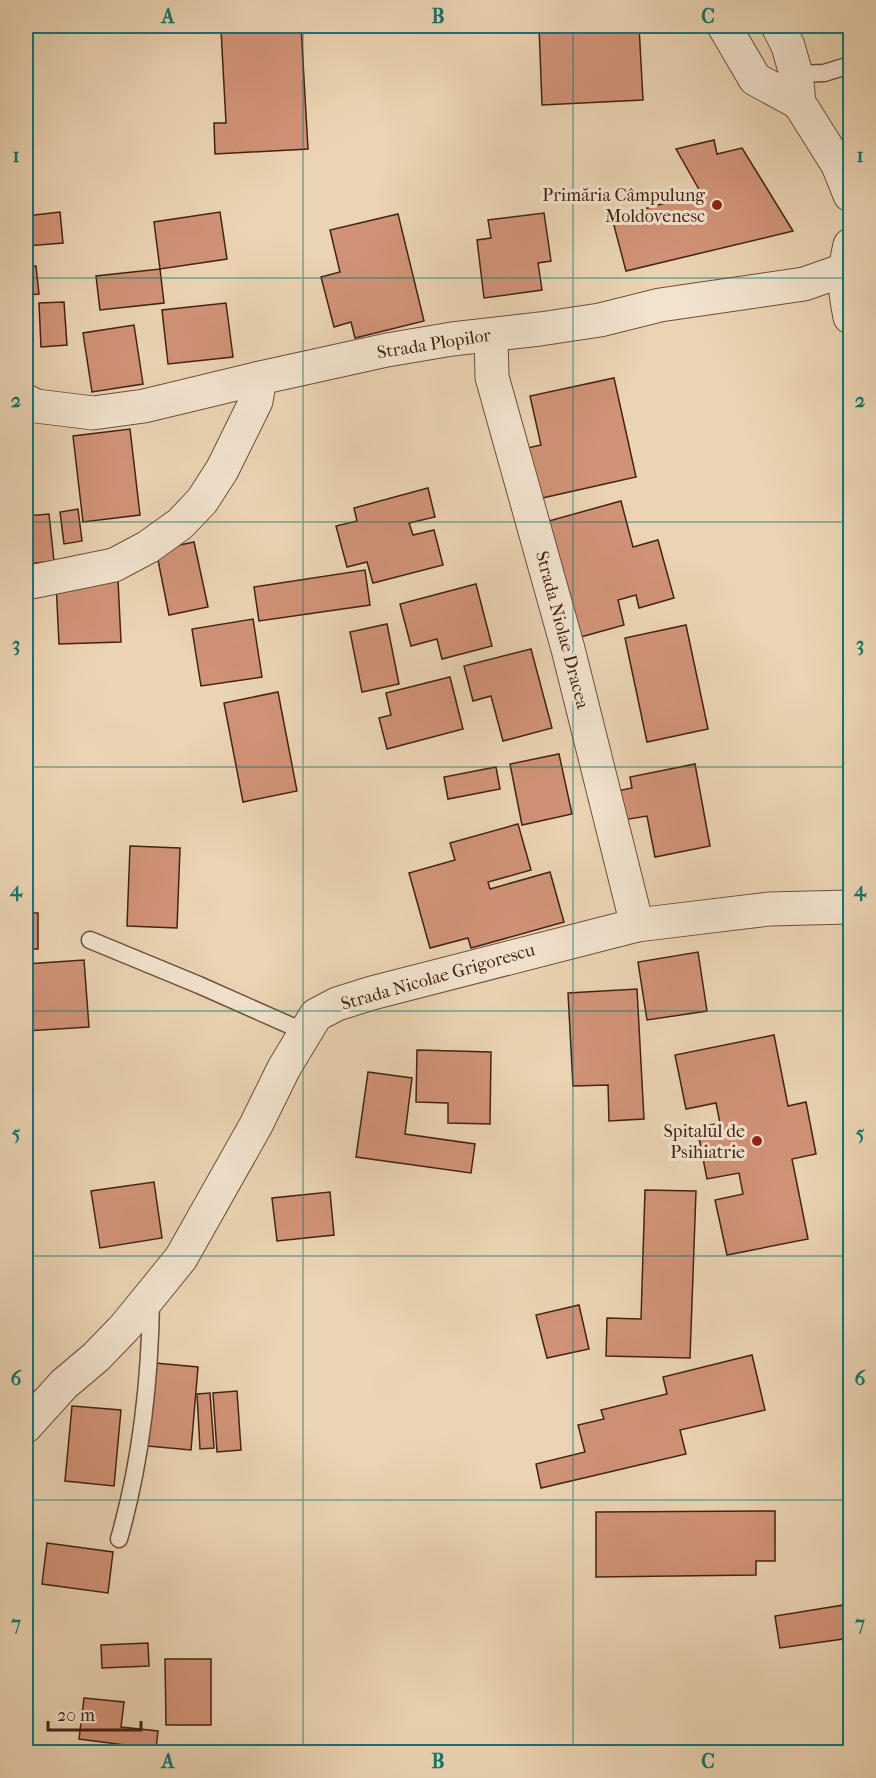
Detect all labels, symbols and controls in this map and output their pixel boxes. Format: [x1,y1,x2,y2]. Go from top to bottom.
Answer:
text: A [160,5,176,28]
text: B [431,5,445,28]
text: C [701,5,715,28]
text: 1 [12,144,20,167]
text: 1 [856,144,864,167]
place label: Primăria Câmpulung Moldovenesc [542,185,705,227]
marker: Primăria Câmpulung Moldovenesc [710,198,724,212]
street label: Strada Plopilor [376,325,493,363]
text: 2 [11,389,21,412]
text: 2 [855,389,865,412]
street label: Strada Niolae Dracea [531,549,593,712]
text: 3 [12,633,20,656]
text: 3 [856,633,864,656]
text: 4 [9,878,23,902]
text: 4 [853,878,867,902]
street label: Strada Nicolae Grigorescu [339,939,537,1015]
place label: Spitalul de Psihiatrie [663,1121,745,1163]
text: 5 [12,1122,21,1145]
text: 5 [856,1122,865,1145]
marker: Spitalul de Psihiatrie [750,1134,764,1148]
text: 6 [11,1367,23,1390]
text: 6 [855,1367,867,1390]
text: 7 [10,1612,21,1635]
text: 7 [854,1612,865,1635]
scale bar [48,1694,141,1732]
text: 20 m [57,1705,95,1726]
text: A [160,1750,176,1773]
text: B [431,1750,445,1773]
text: C [701,1750,715,1773]

